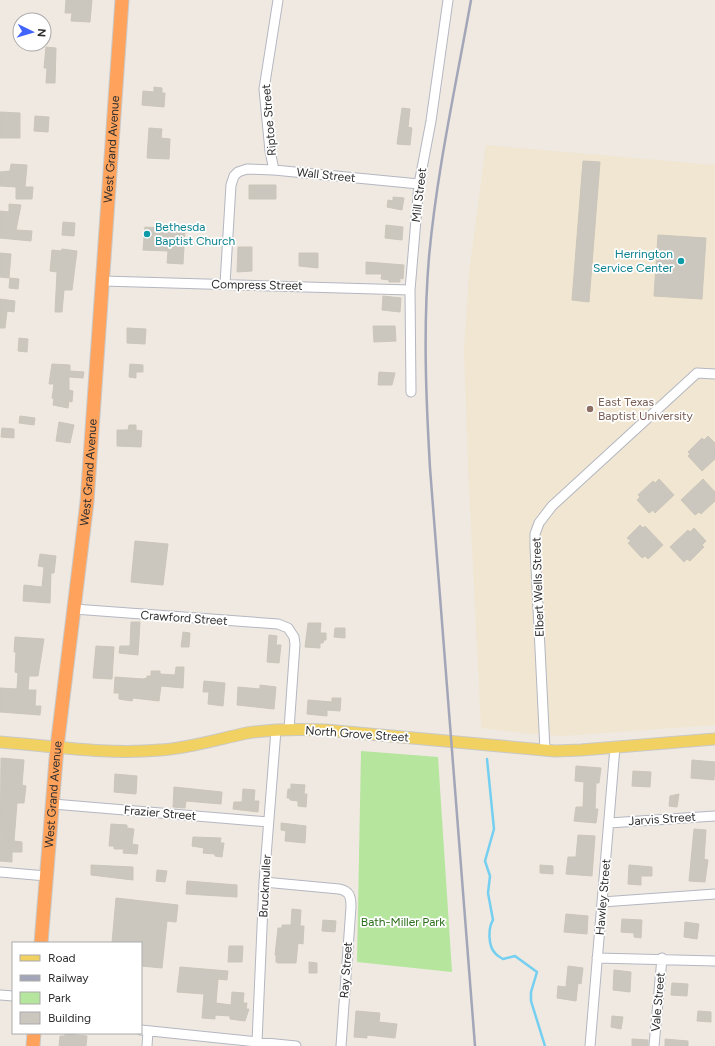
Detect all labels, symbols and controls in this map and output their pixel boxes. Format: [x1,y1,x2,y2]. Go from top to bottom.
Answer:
north arrow [12,12,52,52]
text: N [35,28,48,38]
street label: Riptoe Street [259,83,279,156]
street label: West Grand Avenue [101,95,122,203]
street label: Wall Street [296,165,357,185]
street label: Mill Street [409,167,429,223]
place label: Bethesda Baptist Church [155,220,236,248]
marker: Bethesda Baptist Church [142,229,152,239]
place label: Herrington Service Center [593,247,673,275]
marker: Herrington Service Center [676,256,686,266]
street label: Compress Street [211,277,303,293]
place label: East Texas Baptist University [598,395,694,423]
marker: East Texas Baptist University [585,404,595,414]
street label: West Grand Avenue [77,418,100,527]
street label: Elbert Wells Street [529,536,547,637]
street label: Crawford Street [140,608,228,628]
street label: North Grove Street [305,723,410,745]
street label: West Grand Avenue [42,740,65,849]
street label: Frazier Street [123,803,197,823]
street label: Jarvis Street [628,810,697,828]
street label: Bruckmuller [256,854,274,918]
street label: Hawley Street [593,858,613,936]
park label: Bath-Miller Park [361,915,445,929]
street label: Ray Street [337,941,355,999]
legend [12,942,142,1034]
text: Road [48,951,76,965]
text: Railway [48,971,89,985]
street label: Vale Street [648,971,668,1032]
text: Park [48,991,71,1005]
text: Building [48,1011,91,1025]

